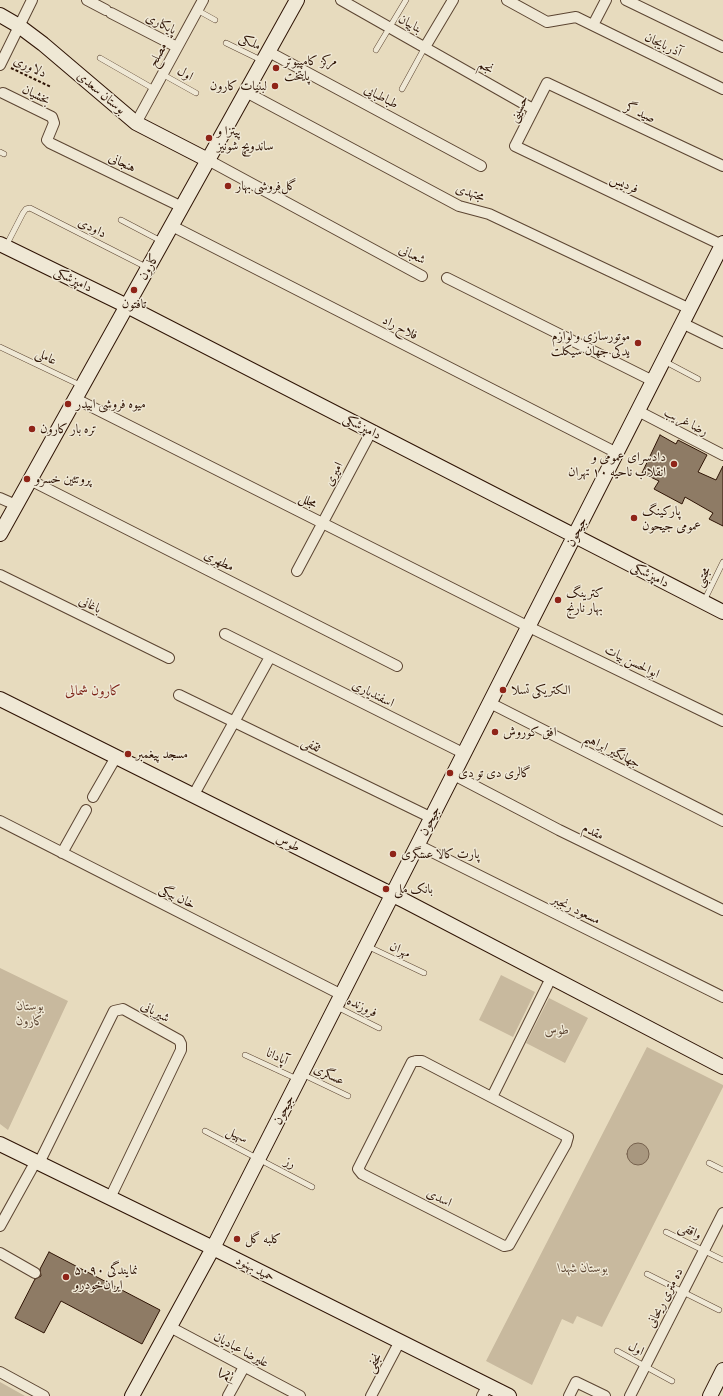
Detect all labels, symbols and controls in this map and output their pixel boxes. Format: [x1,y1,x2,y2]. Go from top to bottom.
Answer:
street label: پایکاری [143,10,179,38]
street label: بناییان [395,11,425,37]
street label: آذربایجان [642,29,684,61]
street label: ملکی [236,30,264,54]
street label: مصلح [145,40,171,70]
street label: دلاوری [11,53,49,81]
place label: مرکز کامپیوتر پایتخت [284,53,337,84]
street label: نجم [476,56,496,78]
street label: اول [174,63,196,85]
marker: مرکز کامپیوتر پایتخت [271,63,281,73]
street label: بوستان سعدی [73,68,129,118]
place label: لبنیات کارون [210,78,267,94]
marker: لبنیات کارون [270,81,280,91]
street label: بخشیان [19,82,53,108]
street label: طباطبایی [361,82,401,112]
street label: حسینی [506,93,532,125]
street label: صید گر [622,99,658,127]
place label: پیتزا و ساندویچ شونیز [217,123,274,154]
marker: پیتزا و ساندویچ شونیز [204,133,214,143]
street label: هنجانی [106,150,138,176]
street label: فردیس [607,171,641,197]
place label: گل‌فروشی بهار [236,178,297,194]
marker: گل‌فروشی بهار [223,181,233,191]
street label: مجتهدی [453,181,487,205]
street label: داودی [75,214,109,242]
street label: شعبانی [396,242,428,268]
street label: کارون [135,251,163,283]
street label: دامپزشکی [51,264,95,296]
marker: تافتون [129,285,139,295]
place label: تافتون [122,296,146,312]
street label: فلاح راد [380,312,420,344]
place label: موتورسازی و لوازم یدکی جهان سیکلت [551,328,630,359]
marker: موتورسازی و لوازم یدکی جهان سیکلت [633,338,643,348]
street label: عاملی [33,345,59,369]
place label: میوه فروشی ابیدر [76,396,146,412]
marker: میوه فروشی ابیدر [63,399,73,409]
street label: رضا غریب [661,404,711,440]
street label: دامپزشکی [340,411,384,443]
place label: تره بار کارون [40,421,96,437]
marker: تره بار کارون [27,424,37,434]
place label: دادسرای عمومی و انقلاب ناحیه ۱۰ تهران [568,449,666,480]
street label: امیری [321,459,347,489]
marker: دادسرای عمومی و انقلاب ناحیه ۱۰ تهران [669,459,679,469]
place label: پروتئین خسرو [35,471,91,487]
marker: پروتئین خسرو [22,474,32,484]
street label: مجلل [296,490,320,512]
place label: پارکینگ عمومی جیحون [642,503,701,534]
marker: پارکینگ عمومی جیحون [629,513,639,523]
street label: جیحون [563,514,591,550]
street label: مطهری [201,547,237,575]
street label: دامپزشکی [628,559,672,591]
street label: مجتبی [691,564,715,590]
place label: کترینگ بهار نارنج [566,585,604,616]
street label: باغانی [76,593,104,617]
marker: کترینگ بهار نارنج [553,595,563,605]
street label: ابوالحسن بیات [602,642,662,682]
street label: اسفندیاری [349,677,397,711]
place label: الکتریکی تسلا [511,682,571,698]
district label: کارون شمالی [65,683,121,699]
marker: الکتریکی تسلا [498,685,508,695]
place label: افق کوروش [503,724,556,740]
marker: افق کوروش [490,727,500,737]
street label: جهانگیر ابراهیم [581,730,643,772]
street label: ثقفی [299,734,323,756]
place label: مسجد پیغمبر [136,746,188,762]
marker: مسجد پیغمبر [123,749,133,759]
place label: گالری دی تو دی [458,765,531,781]
marker: گالری دی تو دی [445,768,455,778]
street label: جیحون [416,803,444,839]
street label: مقدم [580,820,606,844]
street label: طوس [273,830,303,856]
place label: پارت کالا عسگری [401,846,479,862]
marker: پارت کالا عسگری [388,849,398,859]
street label: خان بیگی [156,881,198,913]
place label: بانک ملی [394,881,433,897]
marker: بانک ملی [381,884,391,894]
street label: مسعود رنجبر [549,892,603,928]
street label: مهران [387,938,413,962]
street label: فروزنده [344,993,380,1021]
park label: بوستان کارون [16,998,44,1029]
street label: شیربانی [138,998,172,1026]
park label: طوس [545,1022,569,1038]
street label: آپادانا [264,1045,290,1069]
street label: عسگری [311,1061,347,1089]
street label: جیحون [270,1092,298,1128]
street label: سهیل [224,1123,250,1147]
street label: رز [282,1154,298,1172]
street label: اسدی [424,1185,454,1211]
street label: واقفی [676,1219,704,1243]
place label: کلبه گل [245,1231,281,1247]
marker: کلبه گل [232,1234,242,1244]
street label: حمید بهنود [233,1253,277,1285]
park label: بوستان شهدا [558,1260,608,1276]
place label: نمایندگی ۵۰۹۰ ایران‌خودرو [74,1262,138,1293]
street label: ده متری ریحانی [643,1265,687,1331]
marker: نمایندگی ۵۰۹۰ ایران‌خودرو [61,1272,71,1282]
street label: علیرضا عبادیان [211,1329,271,1371]
street label: اول [625,1338,647,1360]
street label: نجفی [362,1350,386,1376]
street label: یکم [215,1366,235,1384]

